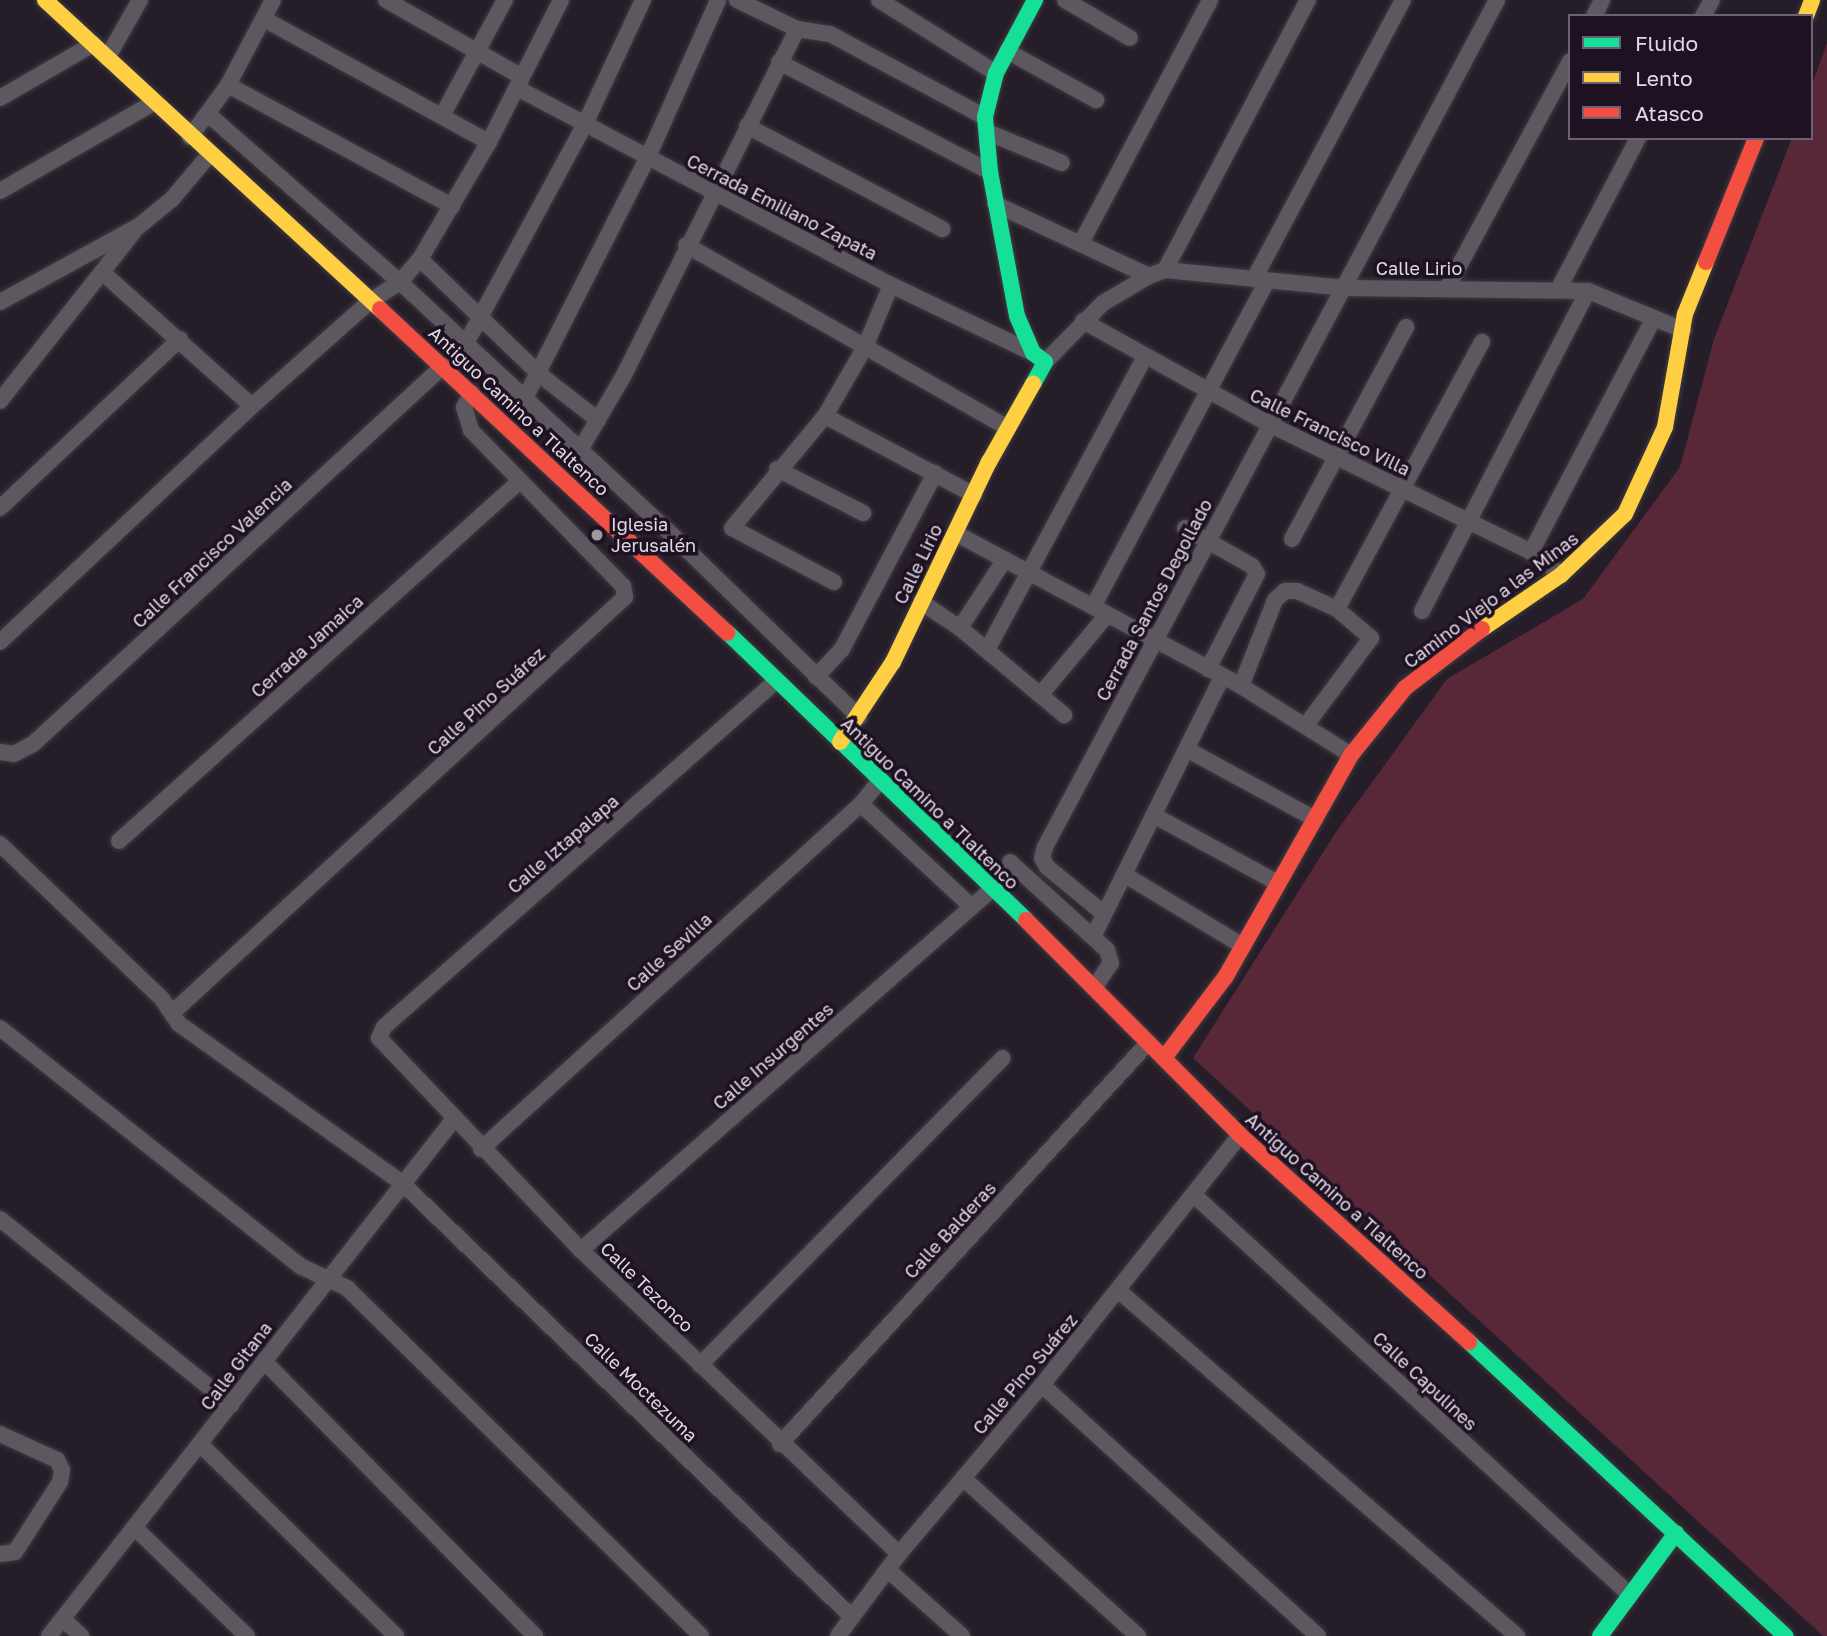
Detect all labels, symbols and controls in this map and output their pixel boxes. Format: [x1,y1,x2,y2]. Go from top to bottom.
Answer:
legend [1568,14,1813,140]
text: Fluido [1635,30,1698,56]
text: Lento [1635,65,1693,91]
text: Atasco [1635,100,1704,126]
street label: Cerrada Emiliano Zapata [683,150,881,264]
street label: Calle Lirio [1376,257,1462,279]
street label: Antiguo Camino a Tlaltenco [425,322,613,500]
street label: Calle Francisco Villa [1246,384,1414,480]
street label: Calle Francisco Valencia [128,474,296,632]
street label: Cerrada Santos Degollado [1092,495,1216,705]
place label: Iglesia Jerusalén [611,514,696,556]
street label: Calle Lirio [889,520,947,608]
marker: Iglesia Jerusalén [589,527,605,543]
street label: Camino Viejo a las Minas [1400,527,1582,673]
street label: Cerrada Jamaica [246,590,368,702]
street label: Calle Pino Suárez [423,643,549,759]
street label: Antiguo Camino a Tlaltenco [837,712,1023,894]
street label: Calle Iztapalapa [503,790,623,898]
street label: Calle Sevilla [622,908,716,996]
street label: Calle Insurgentes [708,998,838,1114]
street label: Antiguo Camino a Tlaltenco [1241,1108,1433,1284]
street label: Calle Balderas [900,1177,1000,1283]
street label: Calle Tezonco [596,1237,698,1337]
street label: Calle Pino Suárez [968,1309,1082,1439]
street label: Calle Gitana [196,1318,276,1414]
street label: Calle Capulines [1368,1327,1482,1435]
street label: Calle Moctezuma [580,1328,702,1446]

